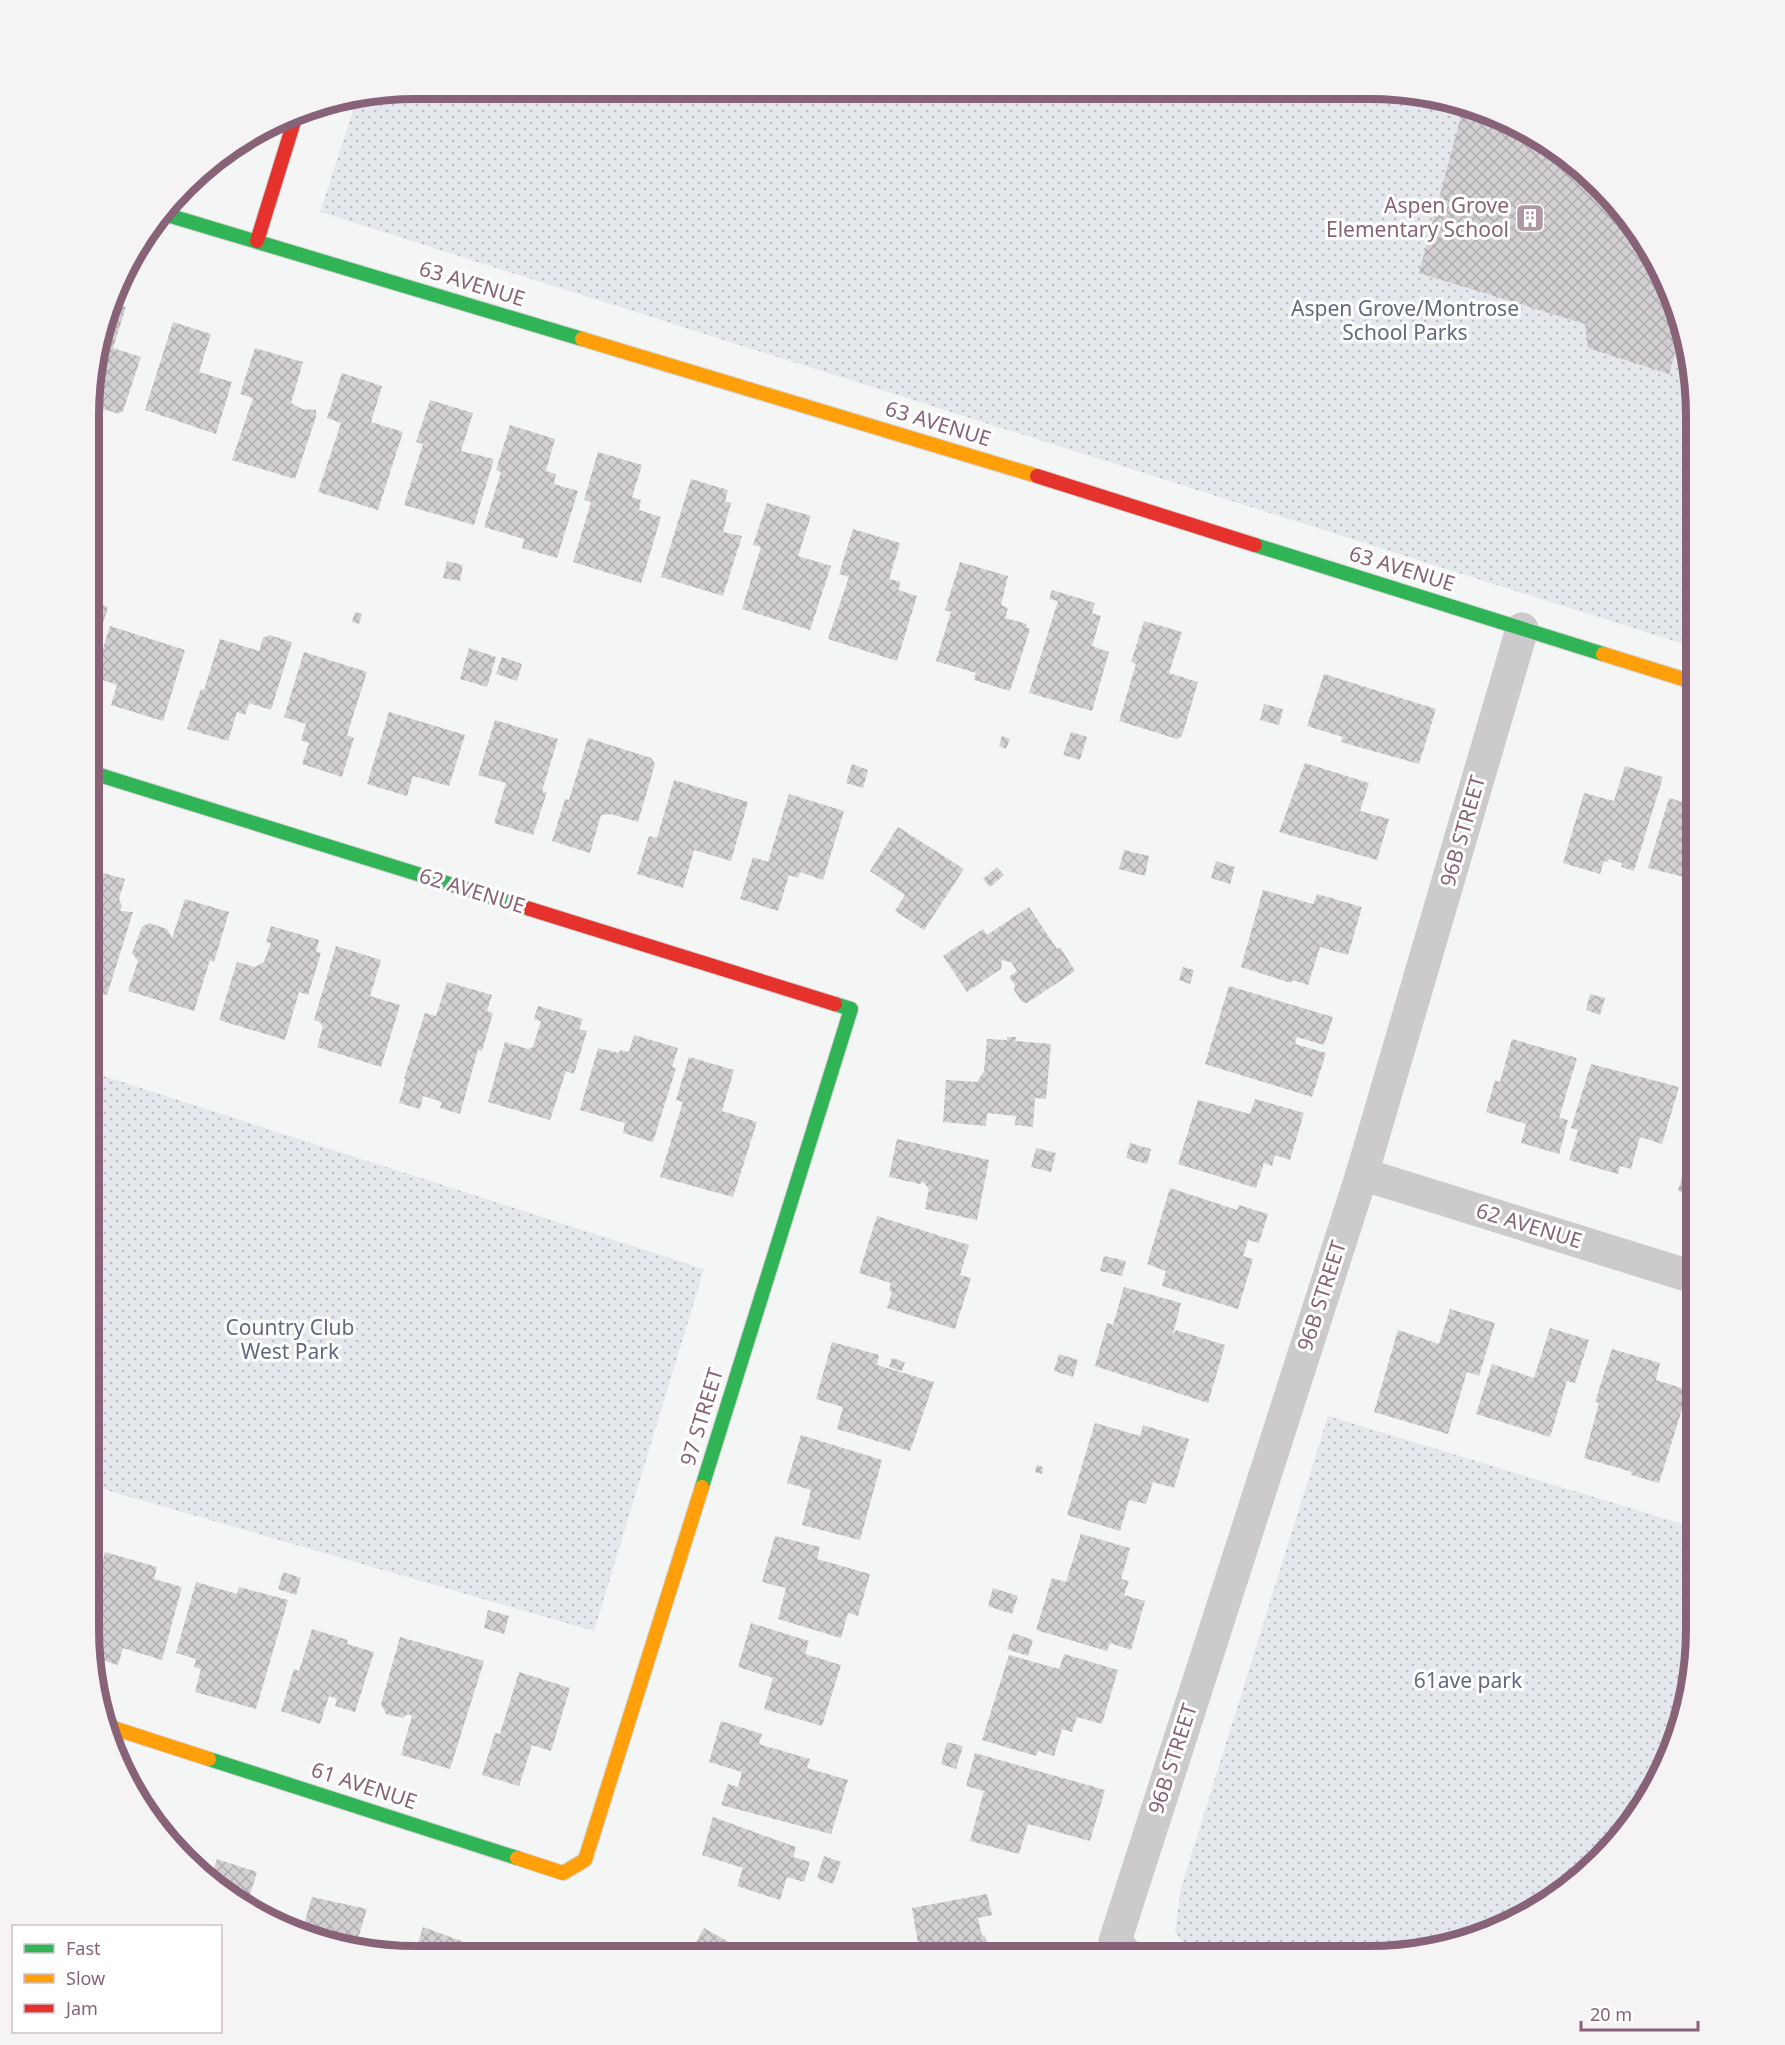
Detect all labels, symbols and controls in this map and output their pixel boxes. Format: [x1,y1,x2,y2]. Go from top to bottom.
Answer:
place label: Aspen Grove Elementary School [1326,191,1509,243]
building icon: Aspen Grove Elementary School [1514,202,1546,234]
street label: 63 AVENUE [416,254,529,312]
park label: Aspen Grove/Montrose School Parks [1291,294,1519,346]
street label: 63 AVENUE [882,394,995,452]
street label: 63 AVENUE [1346,539,1459,597]
street label: 96B STREET [1433,772,1491,890]
street label: 62 AVENUE [416,861,529,919]
street label: 62 AVENUE [1473,1196,1586,1254]
street label: 96B STREET [1290,1237,1352,1354]
park label: Country Club West Park [226,1313,354,1365]
street label: 97 STREET [673,1364,729,1469]
park label: 61ave park [1414,1666,1523,1694]
street label: 96B STREET [1141,1700,1203,1817]
street label: 61 AVENUE [308,1755,421,1815]
legend [12,1925,222,2033]
text: Fast [66,1936,101,1960]
text: Slow [66,1966,105,1990]
scale bar [1581,1994,1698,2032]
text: Jam [64,1996,98,2020]
text: 20 m [1590,2002,1632,2026]

